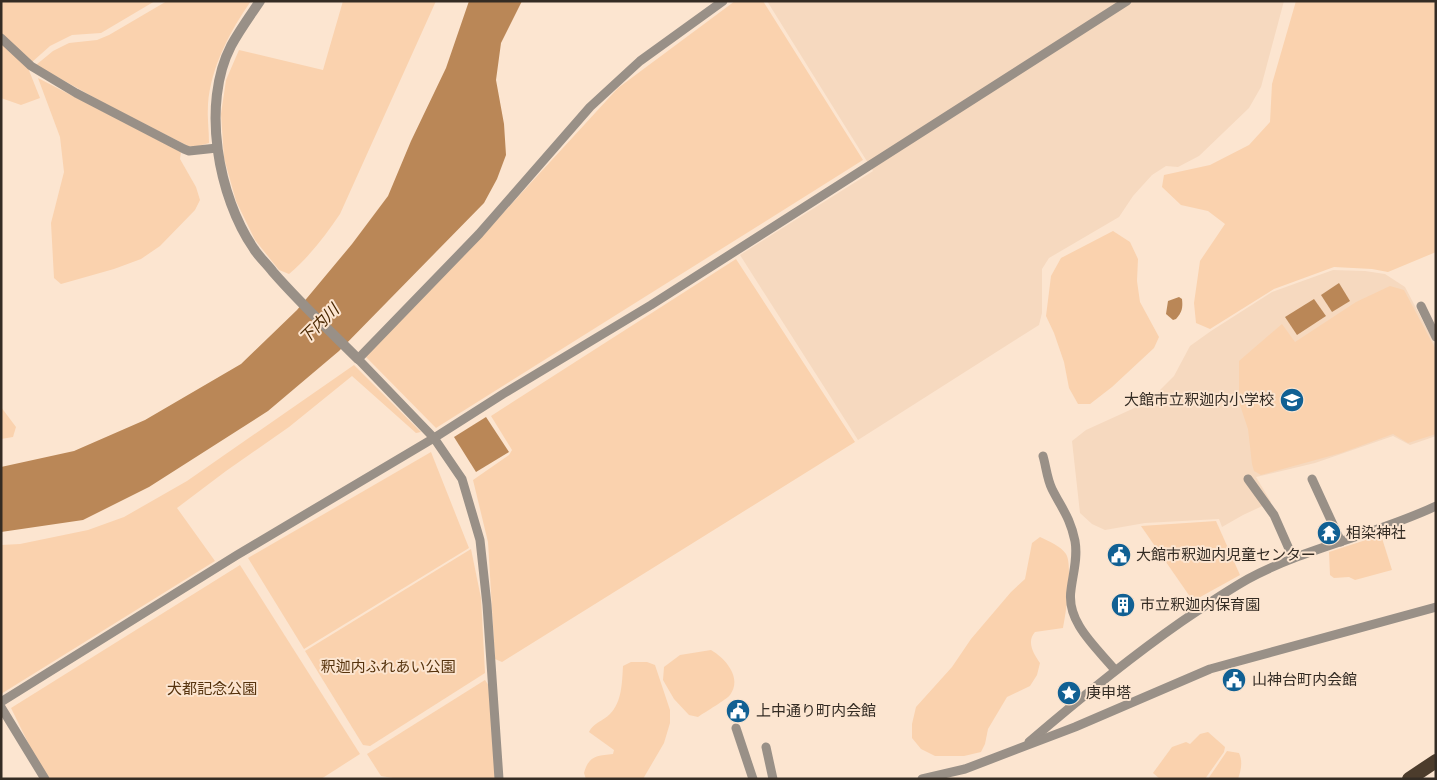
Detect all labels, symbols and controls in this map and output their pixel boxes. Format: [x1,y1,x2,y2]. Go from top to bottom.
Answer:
water label: 下内川 [295,299,344,348]
school or university icon: 大館市立釈迦内小学校 [1279,387,1305,413]
place label: 大館市立釈迦内小学校 [1124,391,1274,409]
temple icon: 相染神社 [1316,520,1342,546]
place label: 相染神社 [1346,524,1406,542]
public building icon: 大館市釈迦内児童センター [1106,542,1132,568]
place label: 大館市釈迦内児童センター [1136,546,1316,564]
building icon: 市立釈迦内保育園 [1110,592,1136,618]
place label: 市立釈迦内保育園 [1140,596,1260,614]
park label: 釈迦内ふれあい公園 [320,658,456,676]
public building icon: 山神台町内会館 [1221,667,1247,693]
place label: 山神台町内会館 [1252,671,1357,689]
park label: 犬都記念公園 [167,680,257,698]
place icon: 庚申塔 [1056,680,1082,706]
place label: 庚申塔 [1086,684,1131,702]
public building icon: 上中通り町内会館 [725,698,751,724]
place label: 上中通り町内会館 [756,702,876,720]

